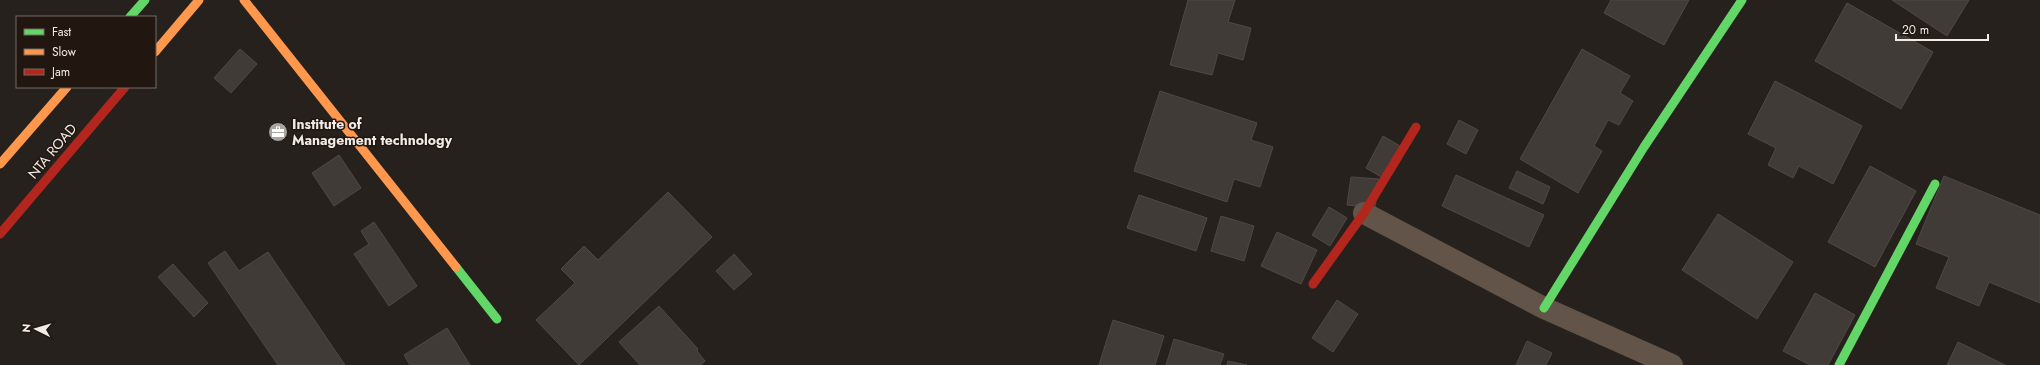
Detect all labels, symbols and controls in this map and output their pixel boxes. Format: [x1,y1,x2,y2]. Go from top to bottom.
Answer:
legend [16,16,156,88]
scale bar [1896,16,1988,42]
text: 20 m [1902,21,1929,39]
text: Fast [52,23,71,41]
text: Slow [52,43,77,61]
text: Jam [50,63,70,81]
place label: Institute of Management technology [292,114,453,150]
street label: NTA ROAD [23,119,81,183]
office icon: Institute of Management technology [267,121,289,143]
north arrow [16,309,56,349]
text: N [18,323,34,333]

